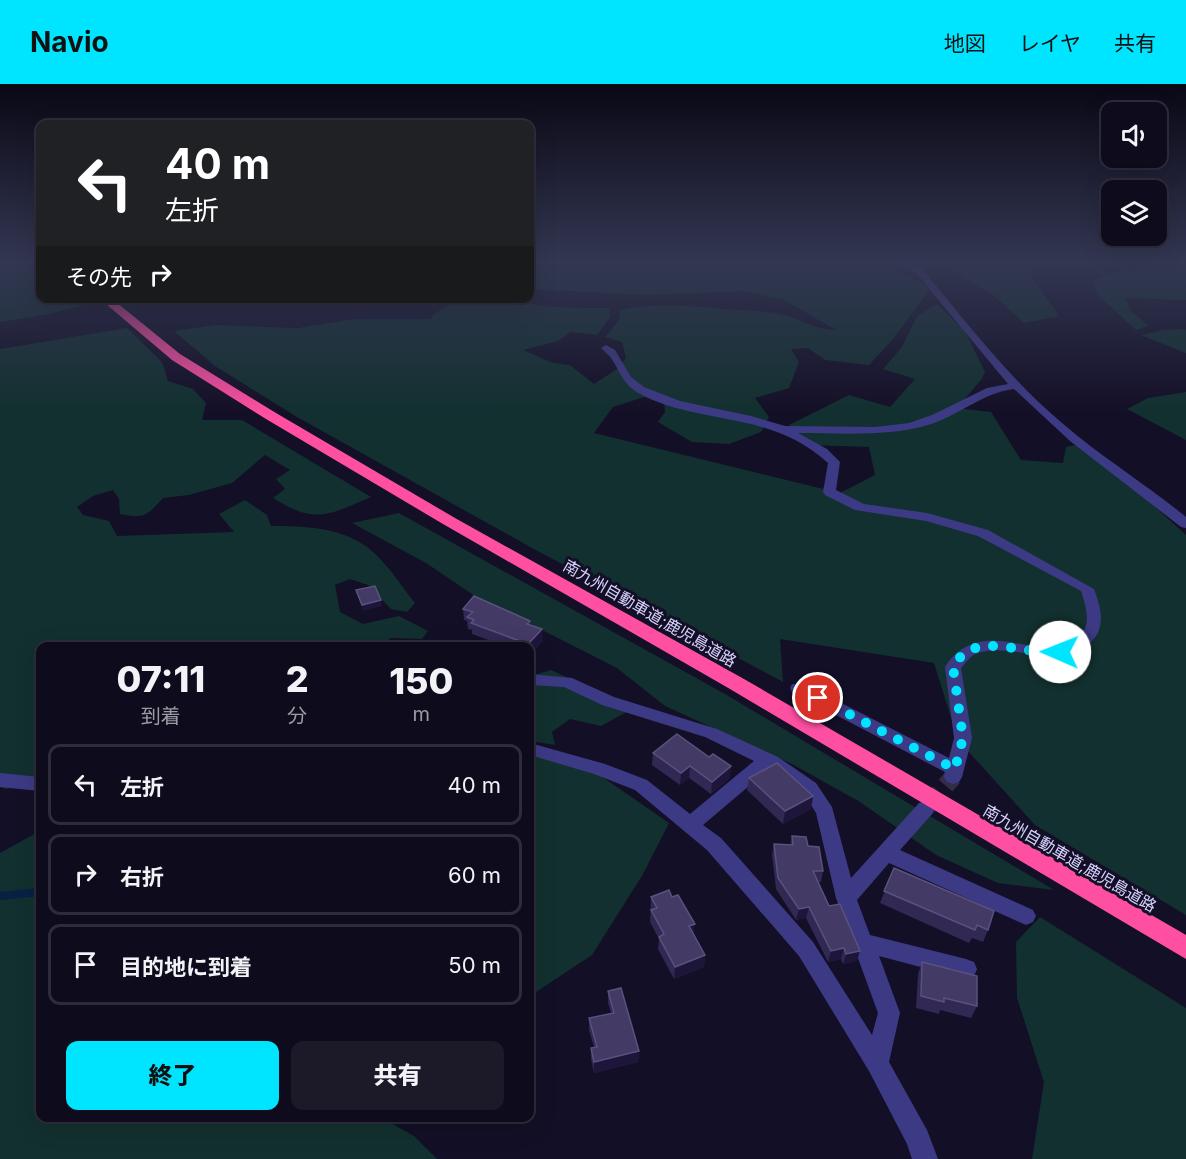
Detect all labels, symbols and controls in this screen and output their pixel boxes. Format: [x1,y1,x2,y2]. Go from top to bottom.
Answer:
text: Navio [30,25,109,59]
text: 地図 [944,31,986,56]
text: レイヤ [1019,31,1081,56]
text: 共有 [1114,31,1156,56]
map controls [1101,102,1167,246]
button: sound [1101,102,1167,168]
text: 40 m [165,138,270,189]
icon: left [66,144,144,222]
button: layers [1101,180,1167,246]
text: 左折 [165,194,219,227]
icon: right [144,258,177,291]
text: その先 [66,264,132,290]
street label: 南九州自動車道;鹿児島道路 [560,555,740,671]
position arrow [1028,620,1092,684]
text: 07:11 [117,657,205,701]
text: 2 [286,657,309,701]
text: 150 [389,659,453,703]
pin [792,672,843,723]
icon: arrive [801,681,834,714]
text: m [413,702,430,726]
text: 到着 [141,704,181,728]
text: 分 [287,704,307,728]
icon: left [69,768,102,801]
text: 40 m [447,772,501,798]
text: 左折 [120,774,164,800]
street label: 南九州自動車道;鹿児島道路 [980,800,1160,916]
icon: right [69,858,102,891]
text: 60 m [448,862,501,888]
text: 右折 [120,864,164,890]
icon: arrive [69,948,102,981]
text: 50 m [448,952,501,978]
text: 目的地に到着 [120,954,252,980]
button: 終了 [66,1041,279,1110]
button: 共有 [291,1041,504,1110]

